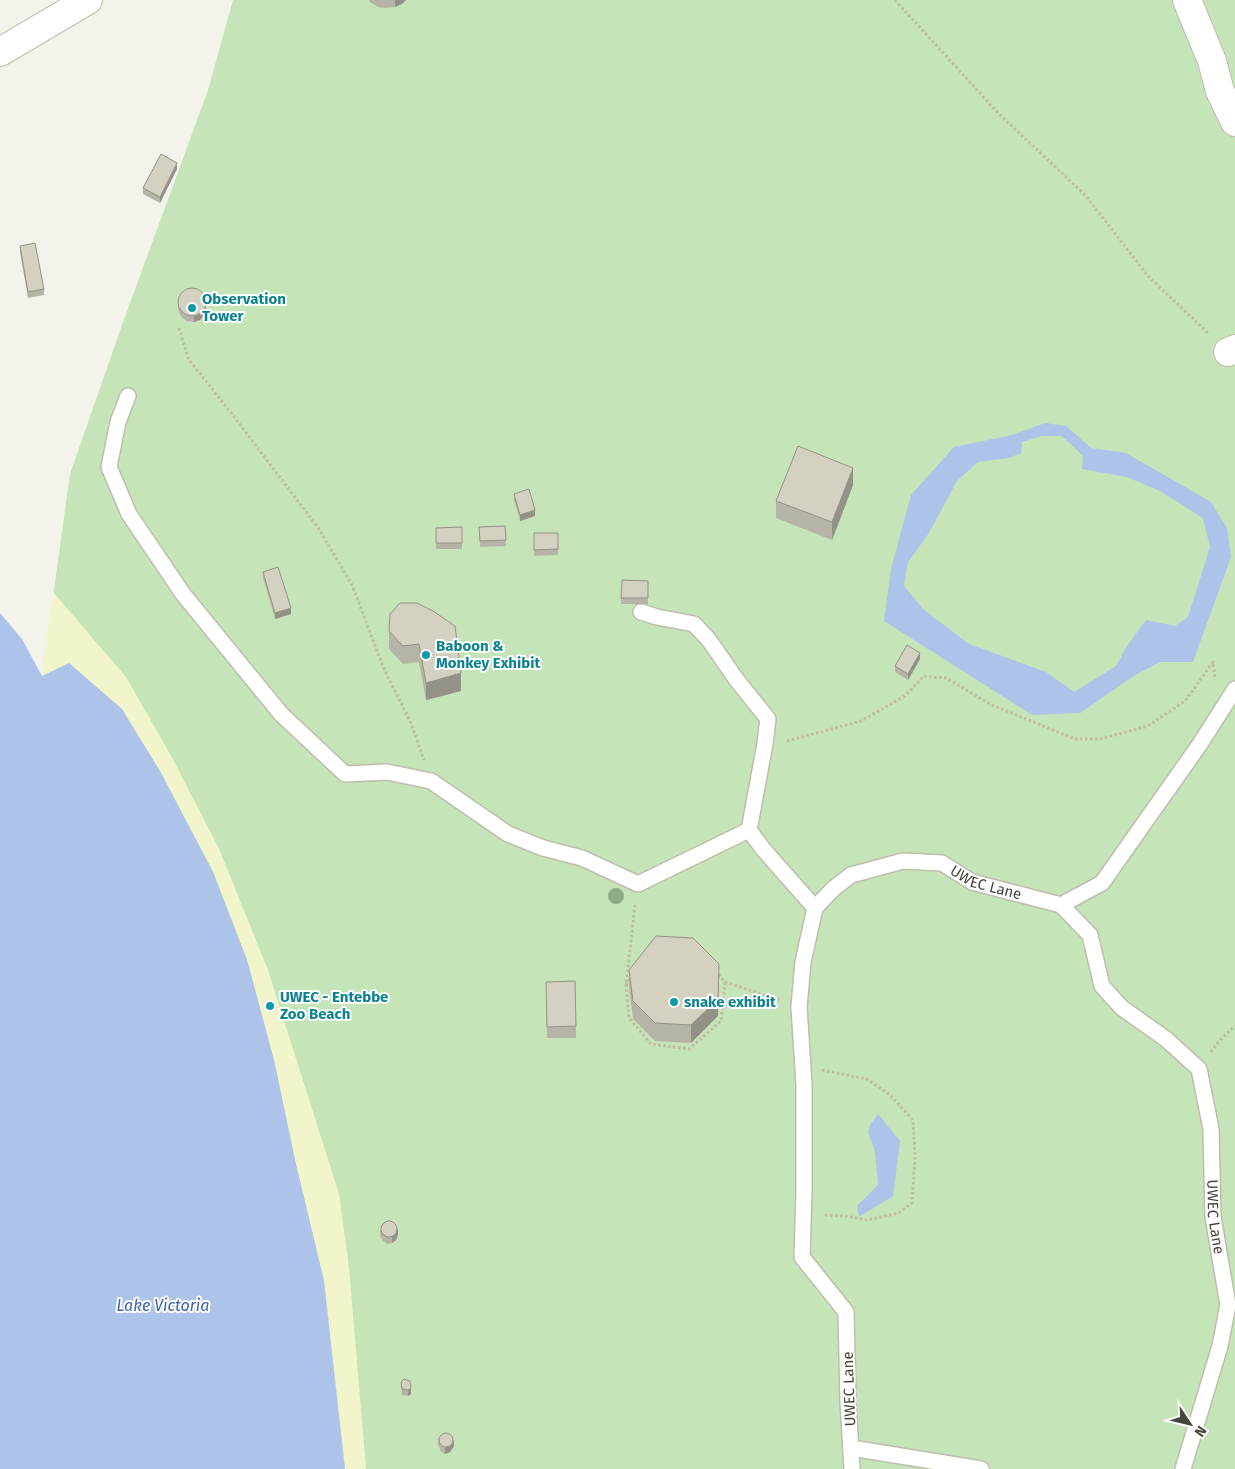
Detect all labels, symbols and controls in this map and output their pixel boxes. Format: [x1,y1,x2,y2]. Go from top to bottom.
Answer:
place label: Observation Tower [202,290,286,325]
marker: Observation Tower [186,302,198,314]
place label: Baboon & Monkey Exhibit [436,637,540,672]
marker: Baboon & Monkey Exhibit [420,649,432,661]
street label: UWEC Lane [947,861,1024,903]
place label: UWEC - Entebbe Zoo Beach [280,988,388,1023]
place label: snake exhibit [684,993,776,1011]
marker: snake exhibit [668,996,680,1008]
marker: UWEC - Entebbe Zoo Beach [264,1000,276,1012]
street label: UWEC Lane [1203,1179,1228,1255]
water label: Lake Victoria [117,1296,209,1315]
street label: UWEC Lane [839,1351,859,1427]
north arrow [1165,1399,1215,1449]
text: N [1191,1422,1210,1440]

